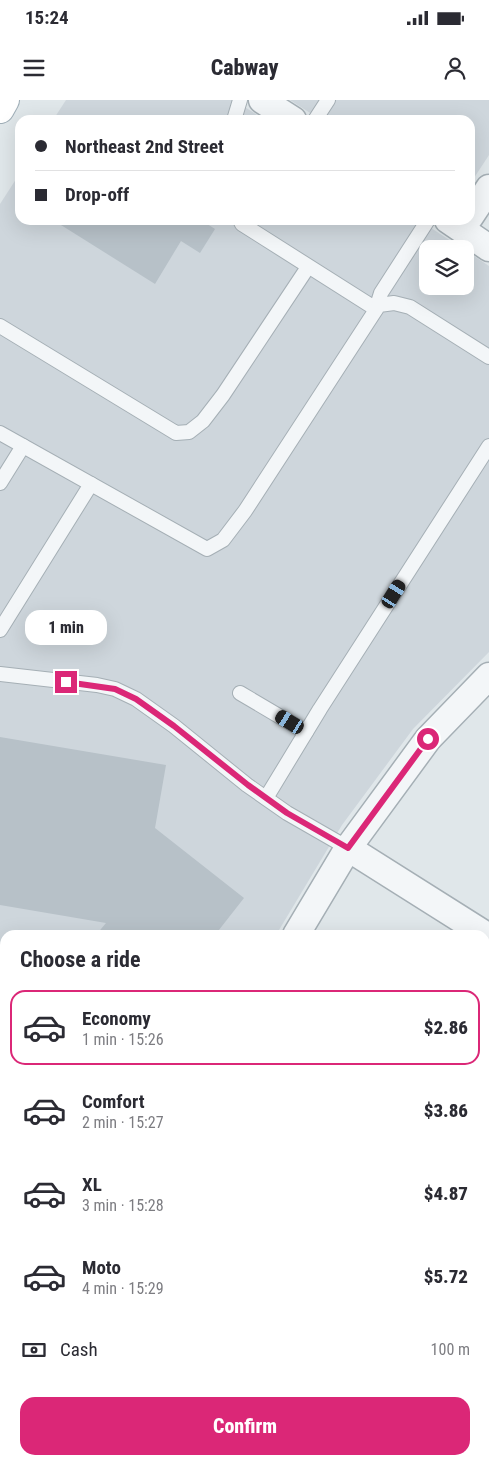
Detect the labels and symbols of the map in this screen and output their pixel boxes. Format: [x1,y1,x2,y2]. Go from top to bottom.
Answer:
car [379,577,408,611]
callout: 1 min [25,610,107,644]
route end [55,671,77,693]
car [273,708,306,736]
route start [417,728,439,750]

